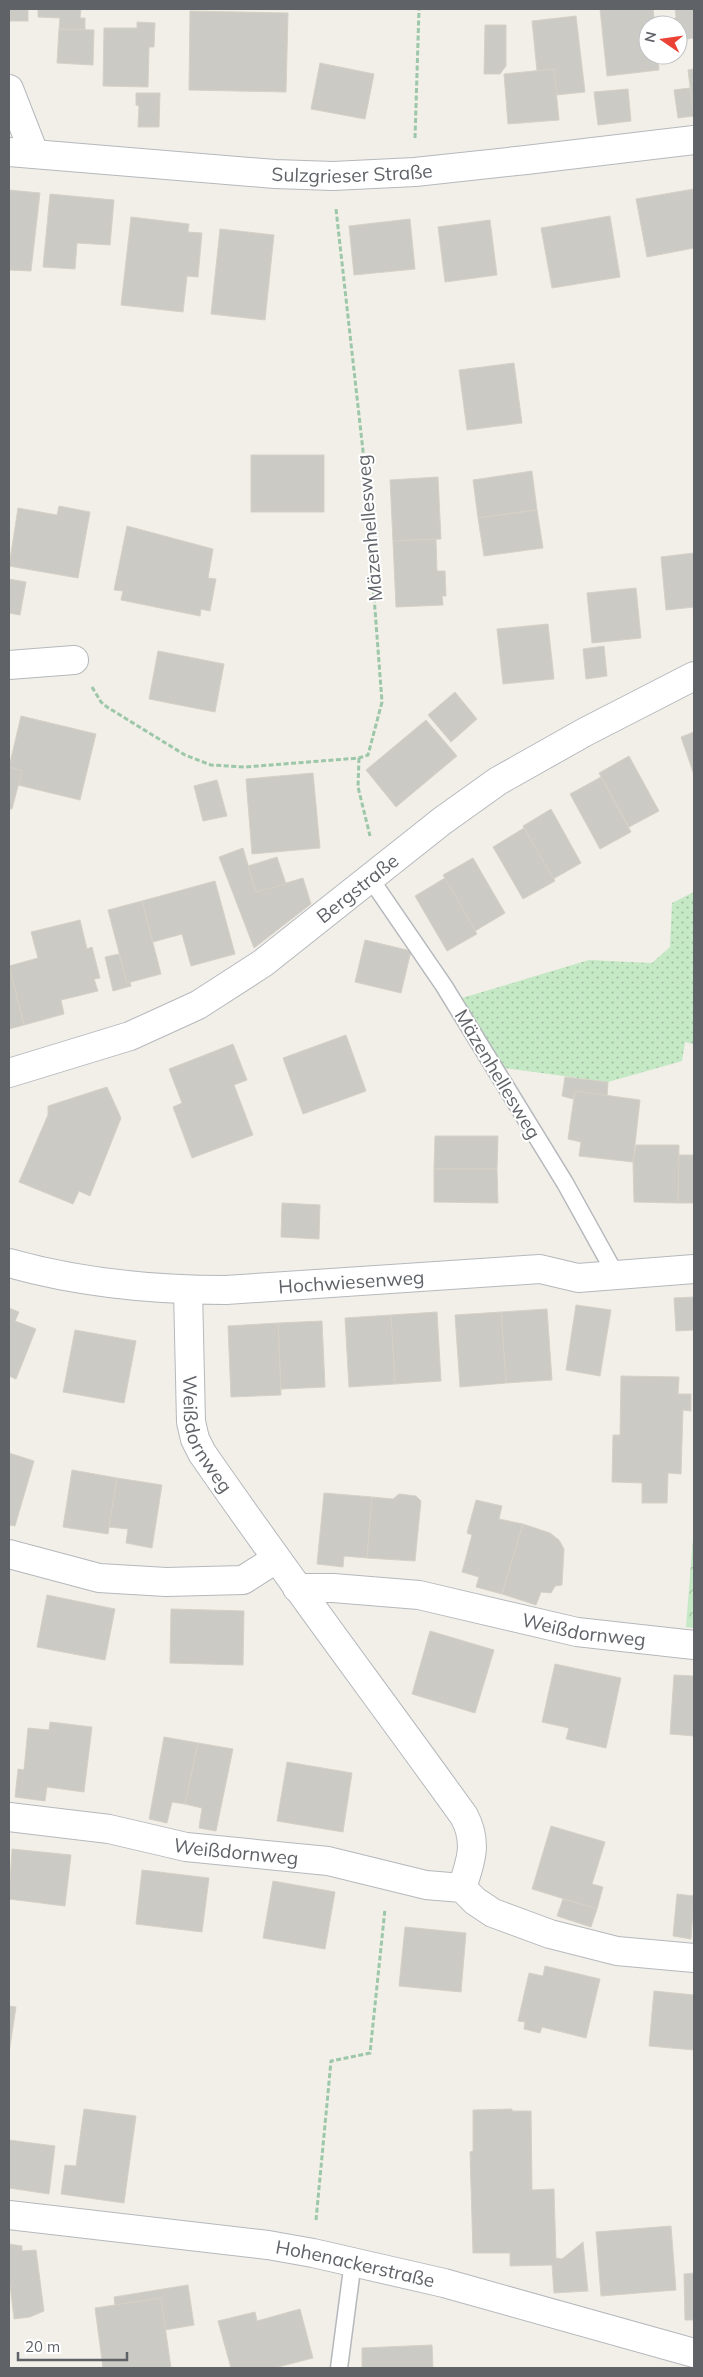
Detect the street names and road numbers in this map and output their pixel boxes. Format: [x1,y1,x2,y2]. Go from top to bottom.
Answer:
street label: Sulzgrieser Straße [271,158,434,188]
street label: Mäzenhellesweg [351,454,387,602]
street label: Bergstraße [311,848,403,928]
street label: Mäzenhellesweg [450,1005,546,1143]
street label: Hochwiesenweg [278,1265,425,1298]
street label: Weißdornweg [178,1375,238,1497]
street label: Weißdornweg [520,1607,647,1652]
street label: Weißdornweg [171,1832,300,1870]
street label: Hohenackerstraße [274,2235,437,2293]

